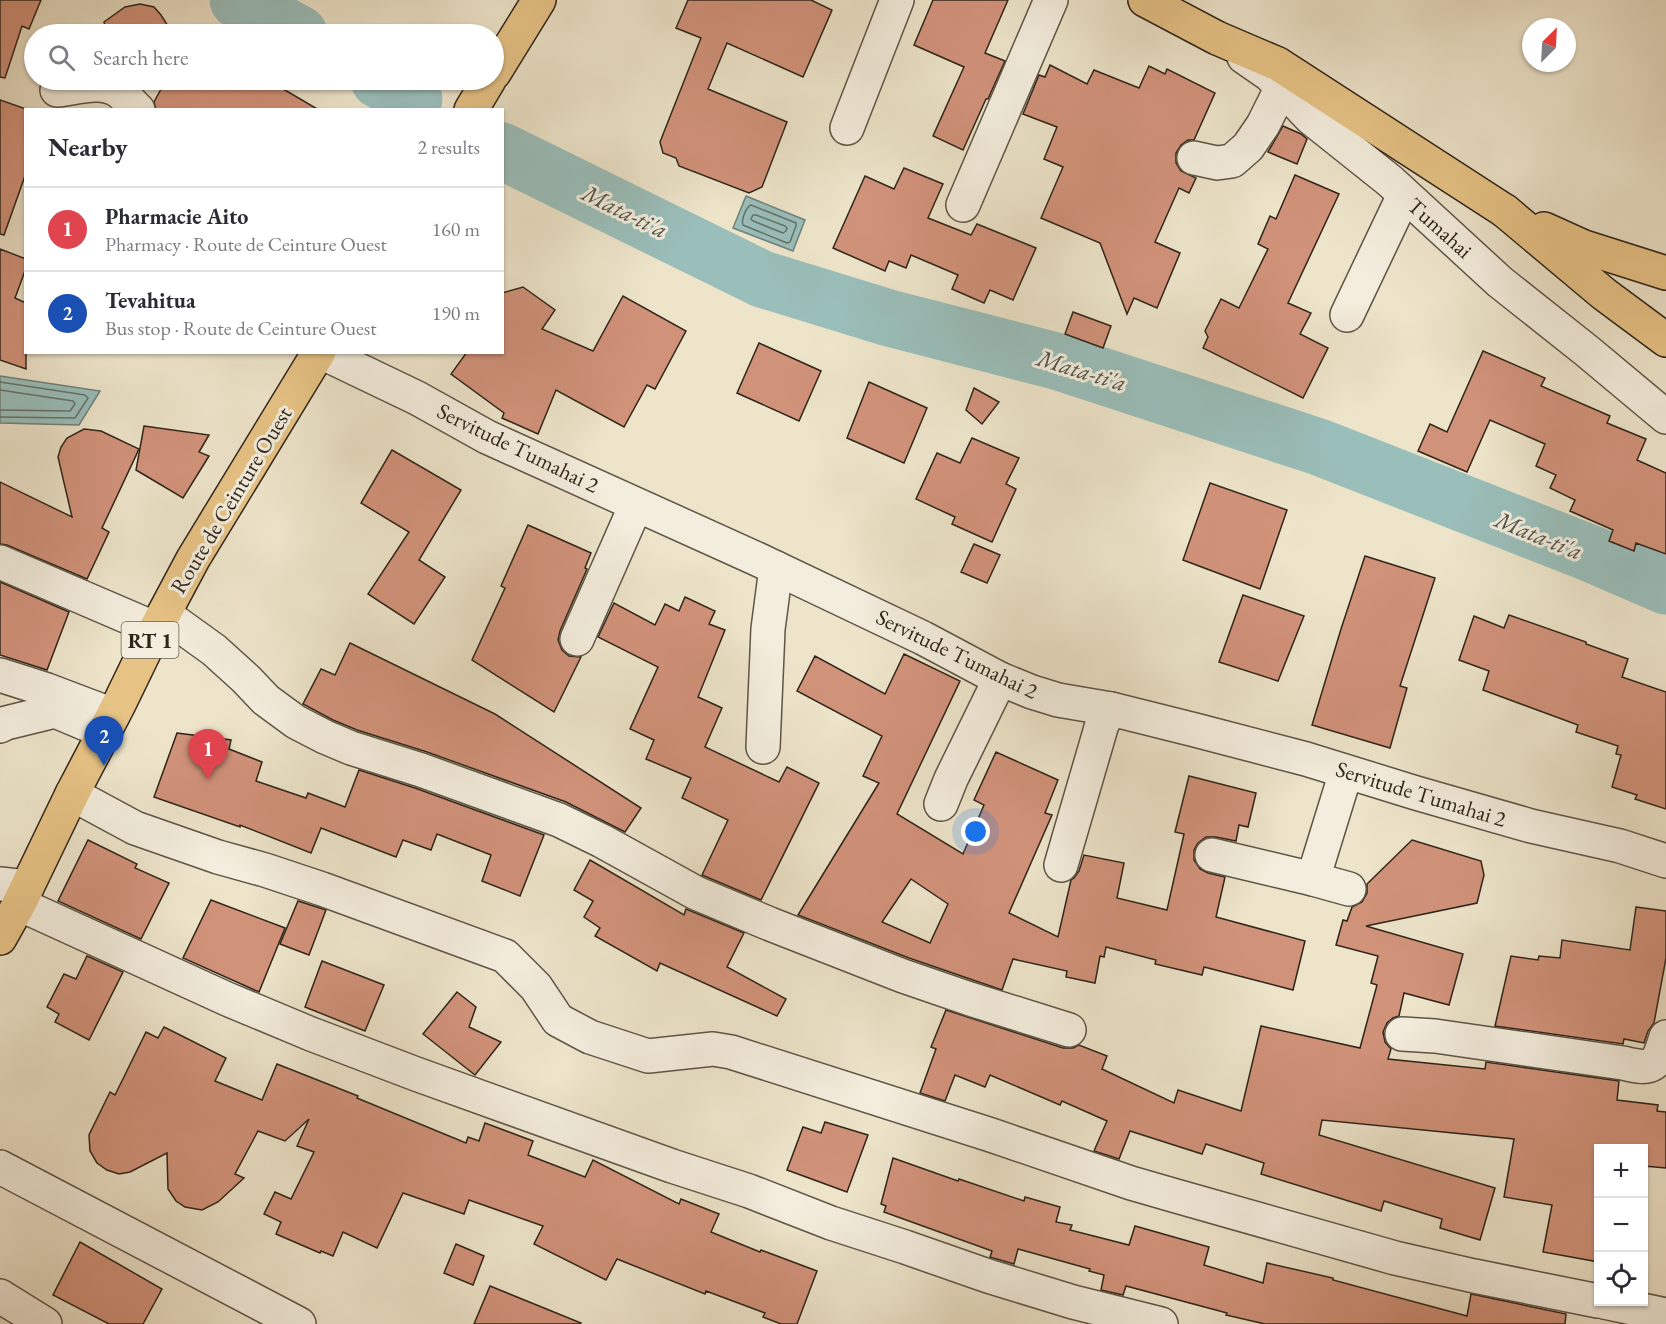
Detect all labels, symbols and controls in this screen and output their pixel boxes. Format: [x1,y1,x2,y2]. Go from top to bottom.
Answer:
north arrow [1522,18,1576,72]
search box [24,24,504,90]
icon: search [45,41,78,74]
text: Search here [93,43,188,72]
text: Nearby [48,130,128,164]
text: 2 results [417,134,480,160]
water label: Mata-ti'a [575,176,673,245]
street label: Tumahai [1401,191,1479,265]
text: Pharmacie Aito [105,202,248,231]
text: 1 [62,216,73,242]
text: 160 m [432,216,480,242]
text: Pharmacy · Route de Ceinture Ouest [105,231,387,257]
text: Tevahitua [105,286,196,315]
text: 2 [62,300,73,326]
text: 190 m [432,300,480,326]
text: Bus stop · Route de Ceinture Ouest [105,315,377,341]
water label: Mata-ti'a [1032,341,1130,398]
street label: Servitude Tumahai 2 [432,396,604,500]
street label: Route de Ceinture Ouest [164,401,298,599]
water label: Mata-ti'a [1489,503,1587,567]
street label: Servitude Tumahai 2 [871,602,1043,706]
road number: RT 1 [122,622,178,658]
pin: 2 [84,716,124,766]
pin: 1 [188,730,228,779]
street label: Servitude Tumahai 2 [1332,754,1510,834]
your location [961,817,990,846]
map controls [1594,1144,1648,1306]
button: + [1594,1144,1648,1198]
button: − [1594,1198,1648,1252]
button: locate [1594,1252,1648,1306]

